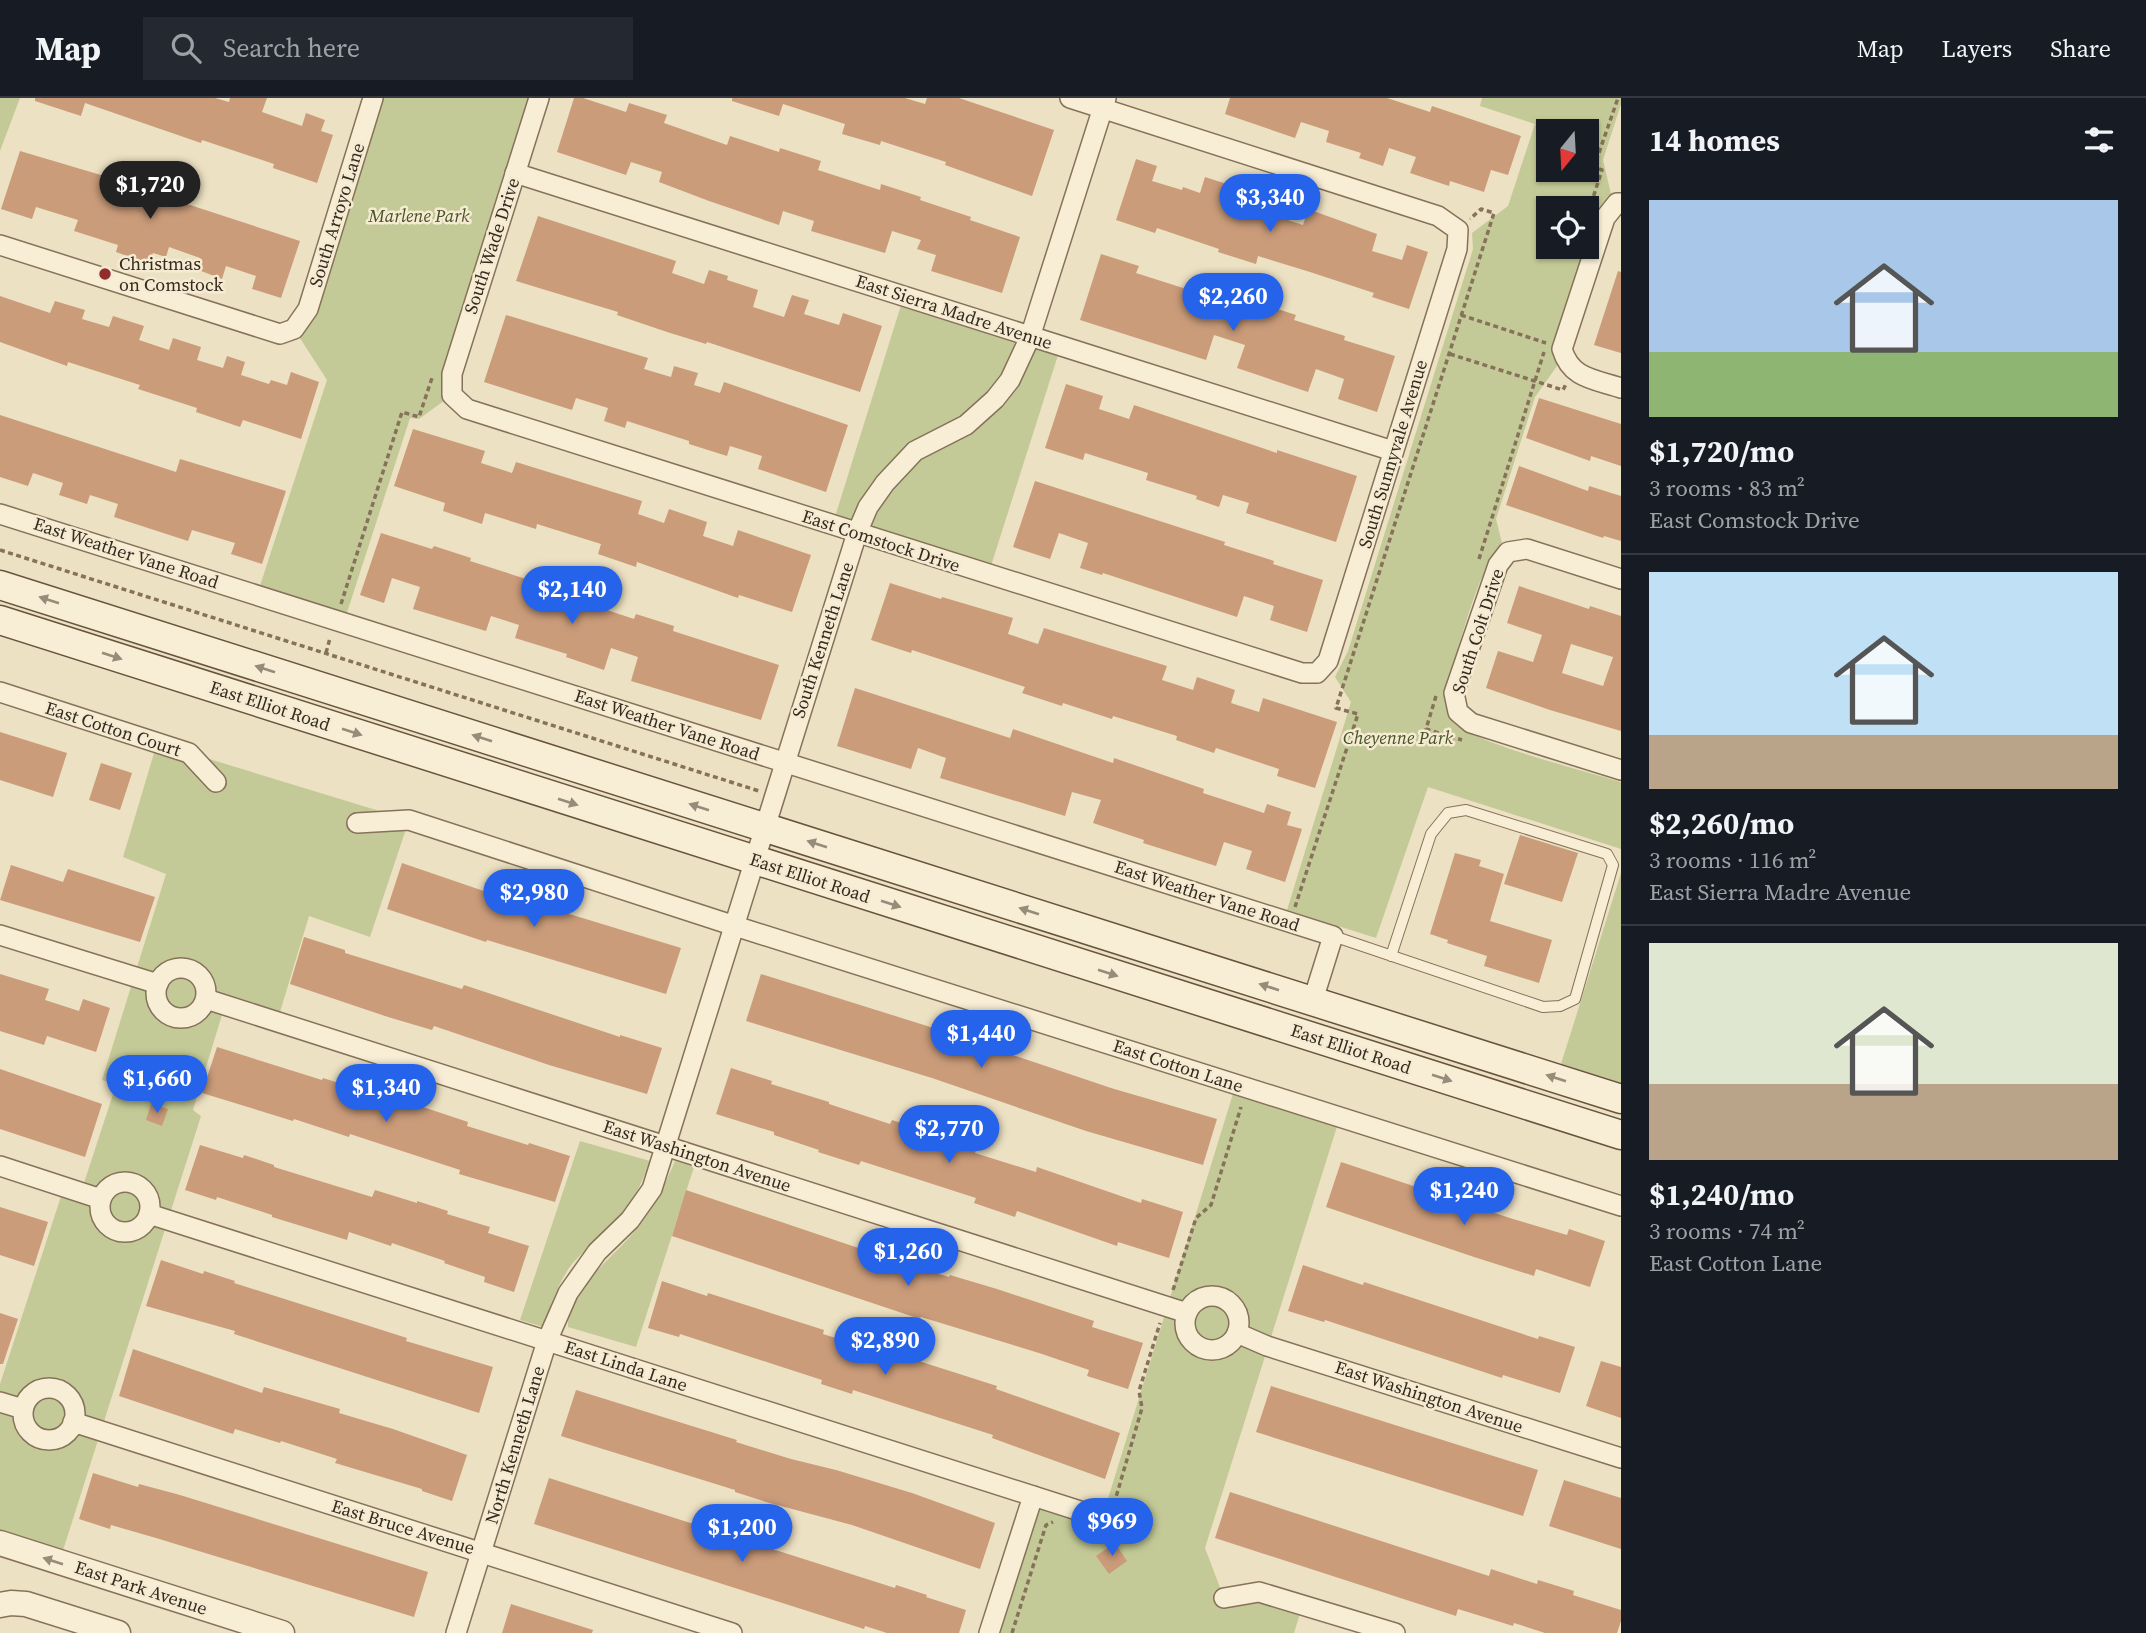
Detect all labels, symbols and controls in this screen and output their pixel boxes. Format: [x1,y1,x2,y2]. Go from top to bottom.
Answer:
search box [143,17,633,80]
text: Map [35,26,101,71]
icon: search [167,29,205,67]
text: Search here [223,30,360,66]
text: Map [1857,32,1904,65]
text: Layers [1942,32,2012,65]
text: Share [2050,32,2111,65]
north arrow [1536,119,1600,182]
map controls [1536,119,1599,259]
text: 14 homes [1649,120,1780,161]
icon: filters [2080,121,2118,159]
street label: South Arroyo Lane [303,140,370,290]
pin: $1,720 [93,162,207,221]
text: $1,720 [115,168,185,200]
street label: South Wade Drive [458,174,525,317]
pin: $3,340 [1213,174,1327,234]
text: $3,340 [1235,181,1305,213]
button: locate [1536,196,1599,259]
park label: Marlene Park [367,203,470,228]
icon: home [1821,245,1947,371]
place label: Christmas on Comstock [119,251,224,297]
marker: Christmas on Comstock [97,266,113,282]
street label: East Sierra Madre Avenue [853,268,1056,355]
pin: $2,260 [1176,274,1290,333]
text: $2,260 [1198,280,1268,312]
street label: South Sunnyvale Avenue [1352,356,1433,551]
text: $1,720/mo [1649,431,1794,472]
text: 3 rooms · 83 m² [1649,472,1805,504]
street label: East Comstock Drive [799,503,963,578]
text: East Comstock Drive [1649,504,1860,536]
street label: East Weather Vane Road [30,511,222,594]
street label: South Kenneth Lane [785,559,860,721]
street label: South Colt Drive [1446,565,1510,697]
pin: $2,140 [515,566,629,626]
text: $2,140 [537,573,607,605]
one-way arrow [38,594,59,605]
icon: home [1821,617,1947,743]
one-way arrow [101,651,122,661]
one-way arrow [255,663,276,674]
street label: East Elliot Road [207,674,334,737]
street label: East Weather Vane Road [571,683,763,766]
street label: East Cotton Court [42,695,184,762]
park label: Cheyenne Park [1343,725,1454,750]
one-way arrow [341,728,362,738]
one-way arrow [472,732,493,743]
one-way arrow [558,797,579,807]
one-way arrow [688,801,709,811]
text: $2,260/mo [1649,803,1794,844]
one-way arrow [807,838,828,849]
text: 3 rooms · 116 m² [1649,844,1816,876]
street label: East Elliot Road [747,846,874,909]
street label: East Weather Vane Road [1111,854,1303,937]
pin: $2,980 [477,870,591,929]
text: $2,980 [499,876,569,908]
text: East Sierra Madre Avenue [1649,876,1911,908]
one-way arrow [881,899,902,910]
one-way arrow [1018,905,1039,916]
one-way arrow [1098,968,1119,978]
one-way arrow [1259,981,1280,991]
icon: home [1821,988,1947,1114]
pin: $1,440 [924,1010,1038,1070]
text: $1,440 [946,1017,1016,1049]
street label: East Elliot Road [1288,1017,1415,1080]
street label: East Cotton Lane [1110,1033,1247,1098]
pin: $1,660 [100,1056,214,1115]
text: $1,660 [122,1062,192,1094]
pin: $1,340 [329,1065,443,1124]
text: $1,340 [351,1071,421,1103]
one-way arrow [1431,1073,1452,1084]
one-way arrow [1545,1073,1566,1083]
pin: $2,770 [892,1105,1006,1165]
text: $2,770 [914,1112,984,1144]
street label: East Washington Avenue [600,1113,794,1198]
pin: $1,240 [1407,1168,1521,1227]
text: $1,240 [1429,1174,1499,1206]
text: $1,240/mo [1649,1174,1794,1215]
text: 3 rooms · 74 m² [1649,1215,1805,1247]
pin: $1,260 [851,1228,965,1288]
text: $1,260 [873,1235,943,1267]
text: East Cotton Lane [1649,1247,1822,1279]
pin: $2,890 [828,1318,942,1377]
text: $2,890 [850,1324,920,1356]
street label: East Linda Lane [561,1334,691,1397]
street label: East Washington Avenue [1332,1354,1526,1439]
street label: North Kenneth Lane [479,1363,550,1527]
street label: East Bruce Avenue [329,1493,478,1560]
pin: $969 [1071,1498,1153,1558]
pin: $1,200 [685,1504,799,1564]
text: $969 [1087,1505,1137,1537]
text: $1,200 [707,1511,777,1543]
street label: East Park Avenue [72,1554,211,1621]
one-way arrow [43,1555,64,1565]

